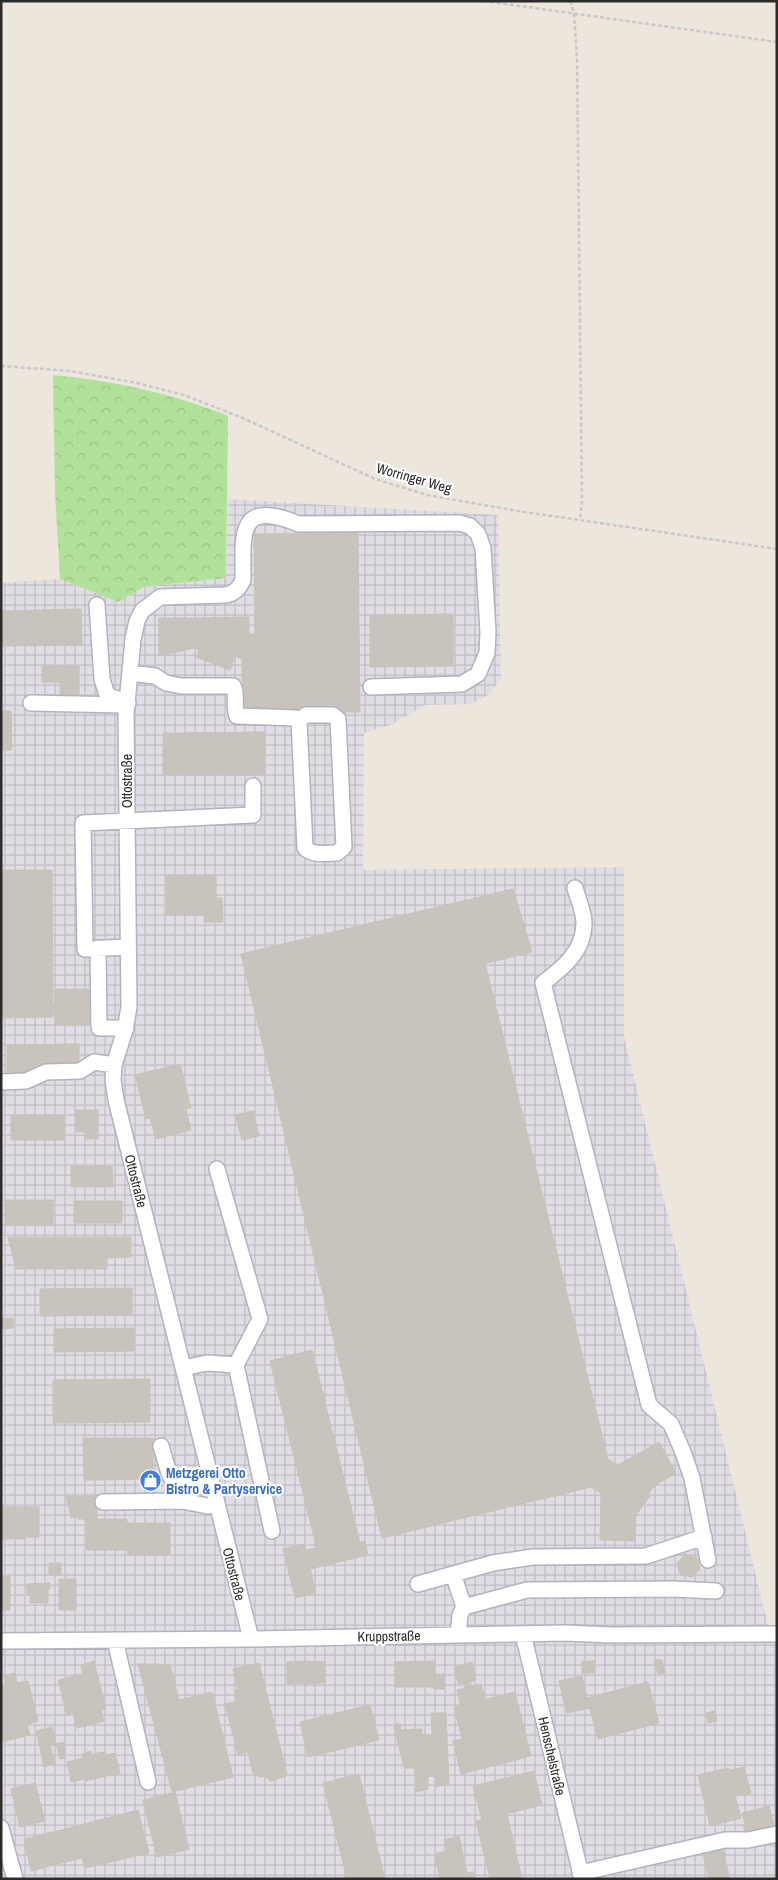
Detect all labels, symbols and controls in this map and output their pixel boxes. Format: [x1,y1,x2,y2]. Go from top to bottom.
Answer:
street label: Worringer Weg [374,459,454,497]
street label: Ottostraße [118,754,136,808]
street label: Ottostraße [121,1153,151,1209]
place label: Metzgerei Otto Bistro & Partyservice [166,1464,282,1498]
shop icon: Metzgerei Otto Bistro & Partyservice [138,1469,162,1493]
street label: Ottostraße [219,1546,249,1602]
street label: Kruppstraße [357,1626,421,1646]
street label: Henschelstraße [534,1715,570,1797]

